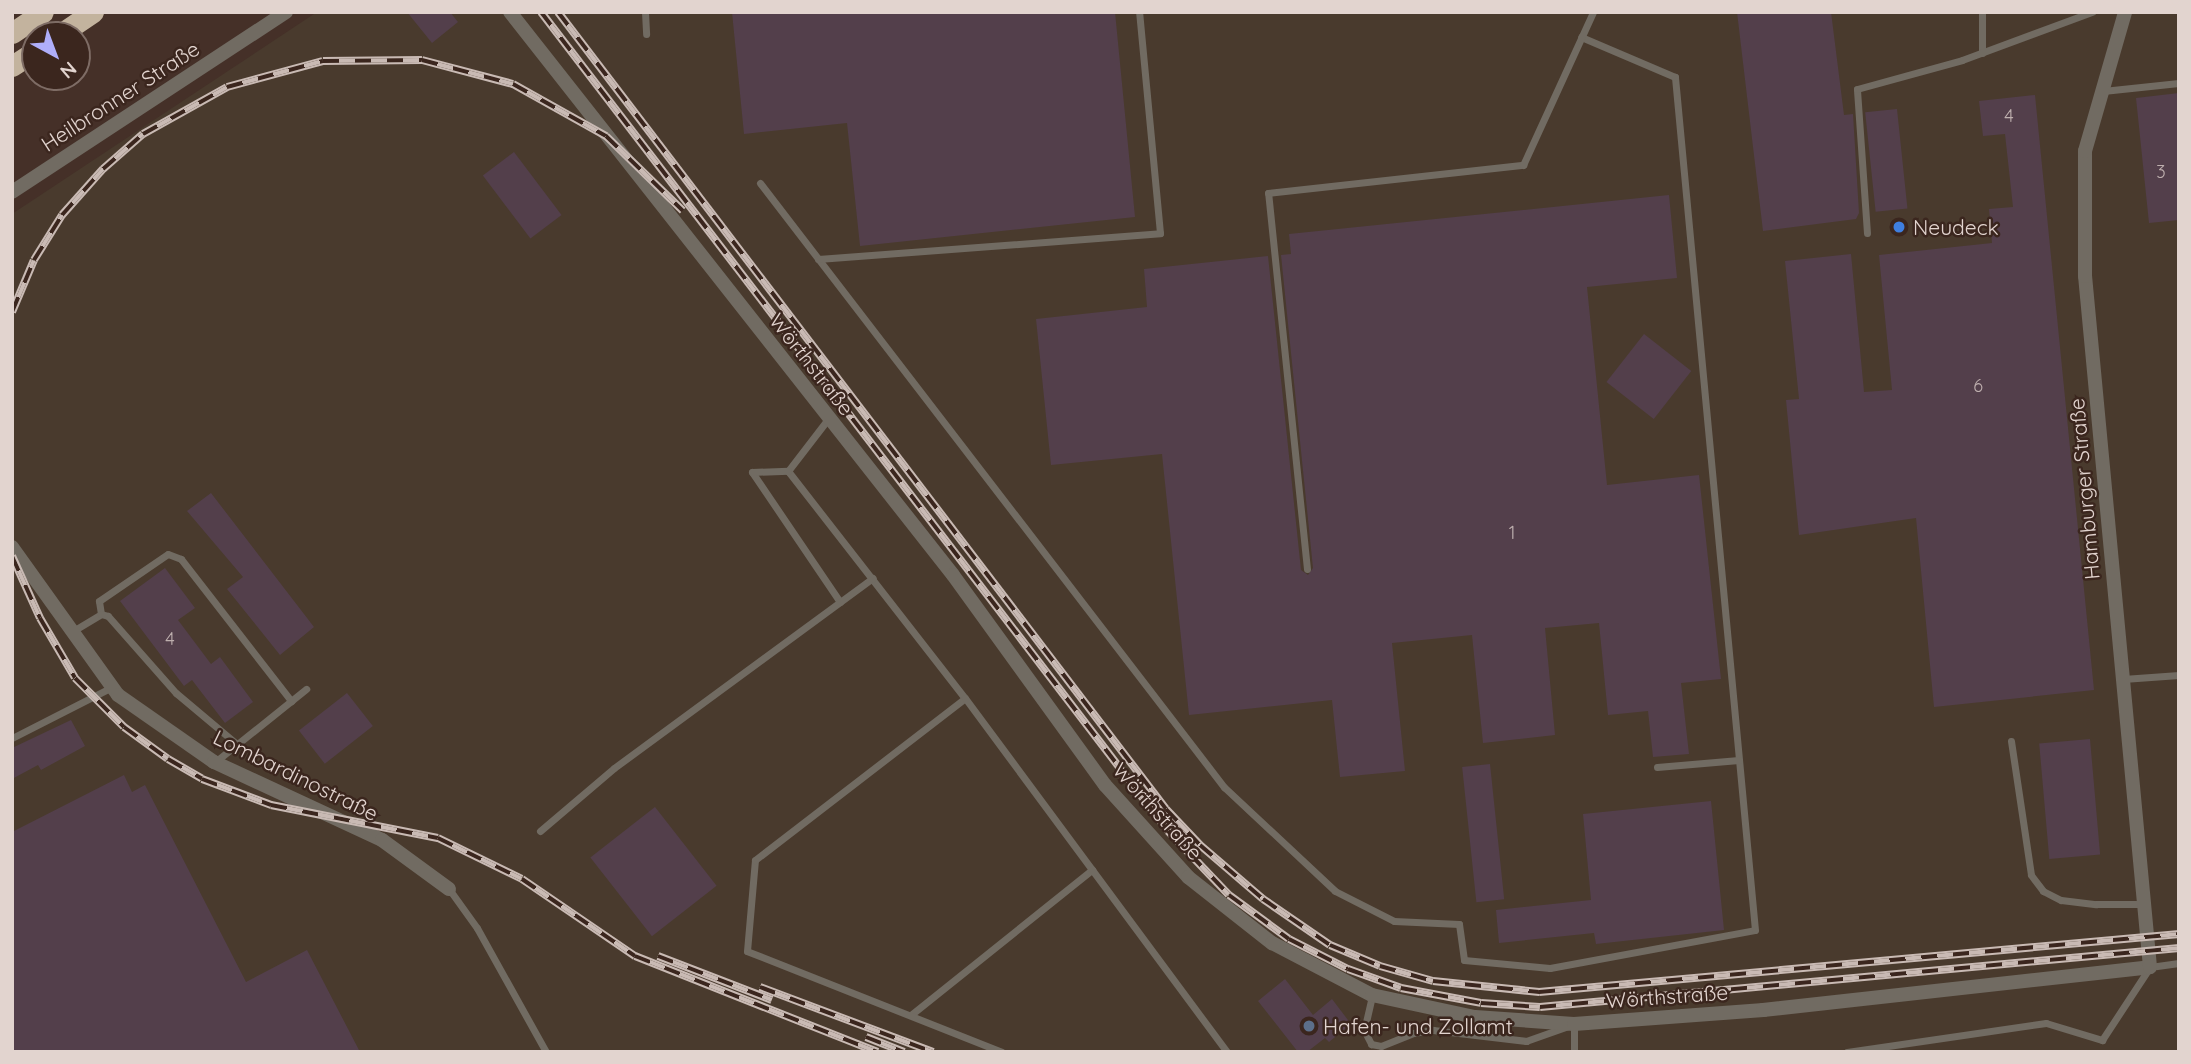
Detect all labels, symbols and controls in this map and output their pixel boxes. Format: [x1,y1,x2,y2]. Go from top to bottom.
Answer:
north arrow [21,21,91,91]
street label: Heilbronner Straße [36,35,204,157]
text: N [55,57,82,84]
house number: 4 [2004,105,2014,127]
house number: 3 [2156,161,2166,183]
place label: Neudeck [1913,214,1999,240]
marker: Neudeck [1891,219,1907,235]
street label: Wörthstraße [764,308,860,420]
house number: 6 [1973,375,1983,397]
street label: Hamburger Straße [2064,397,2104,581]
house number: 1 [1509,522,1515,544]
house number: 4 [165,628,175,650]
street label: Lombardinostraße [209,724,383,826]
street label: Wörthstraße [1108,757,1208,865]
street label: Wörthstraße [1605,979,1729,1013]
place label: Hafen- und Zollamt [1323,1013,1513,1039]
marker: Hafen- und Zollamt [1301,1018,1317,1034]

